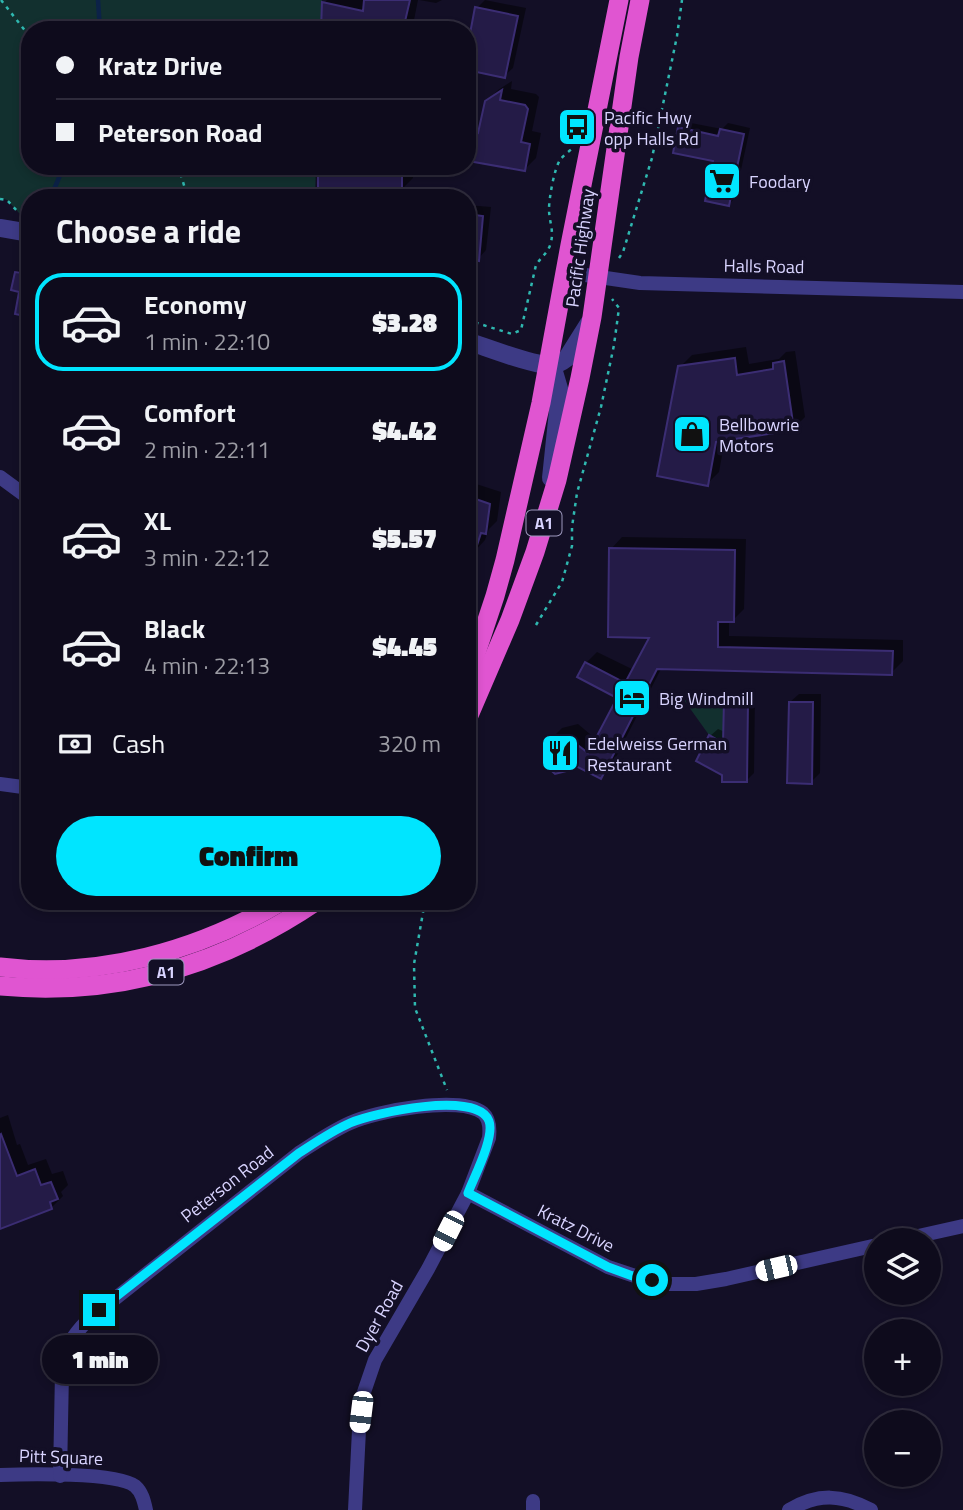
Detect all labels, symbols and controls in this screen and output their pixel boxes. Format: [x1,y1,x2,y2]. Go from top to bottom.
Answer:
text: Kratz Drive [98,46,222,85]
place label: Pacific Hwy opp Halls Rd [604,104,699,152]
bus stop icon: Pacific Hwy opp Halls Rd [556,106,598,148]
text: Peterson Road [98,113,262,152]
supermarket icon: Foodary [701,160,743,202]
place label: Foodary [749,168,811,195]
street label: Pacific Highway [558,187,602,309]
text: Choose a ride [56,207,241,255]
street label: Halls Road [723,252,805,280]
text: Economy [144,285,246,324]
icon: car [60,291,123,354]
text: $3.28 [372,303,437,342]
text: 1 min · 22:10 [144,324,270,359]
text: Comfort [144,393,236,432]
icon: car [60,399,123,462]
text: $4.42 [372,411,437,450]
place label: Bellbowrie Motors [719,411,799,459]
shop icon: Bellbowrie Motors [671,413,713,455]
text: 2 min · 22:11 [144,432,270,467]
text: XL [144,501,171,540]
icon: car [60,507,123,570]
road number: A1 [526,510,562,536]
text: $5.57 [372,519,437,558]
text: 3 min · 22:12 [144,540,270,575]
text: Black [144,609,205,648]
icon: car [60,615,123,678]
text: $4.45 [372,627,437,666]
text: 4 min · 22:13 [144,648,270,683]
hotel icon: Big Windmill [611,677,653,719]
place label: Big Windmill [659,685,754,712]
text: Cash [112,724,165,763]
icon: cash [56,725,94,763]
text: 320 m [378,726,441,761]
place label: Edelweiss German Restaurant [587,730,727,778]
restaurant icon: Edelweiss German Restaurant [539,732,581,774]
button: Confirm [56,816,441,896]
road number: A1 [148,960,184,984]
street label: Peterson Road [175,1139,279,1229]
street label: Kratz Drive [533,1197,619,1259]
car [430,1208,467,1254]
map controls [864,1228,941,1487]
button: layers [864,1228,941,1305]
car [754,1253,799,1283]
route start [636,1264,668,1296]
street label: Dyer Road [348,1275,410,1357]
route end [83,1294,115,1326]
button: + [864,1319,941,1396]
callout: 1 min [41,1334,157,1384]
text: 1 min [71,1342,129,1377]
car [349,1390,374,1434]
button: − [864,1410,941,1487]
street label: Pitt Square [18,1442,104,1472]

